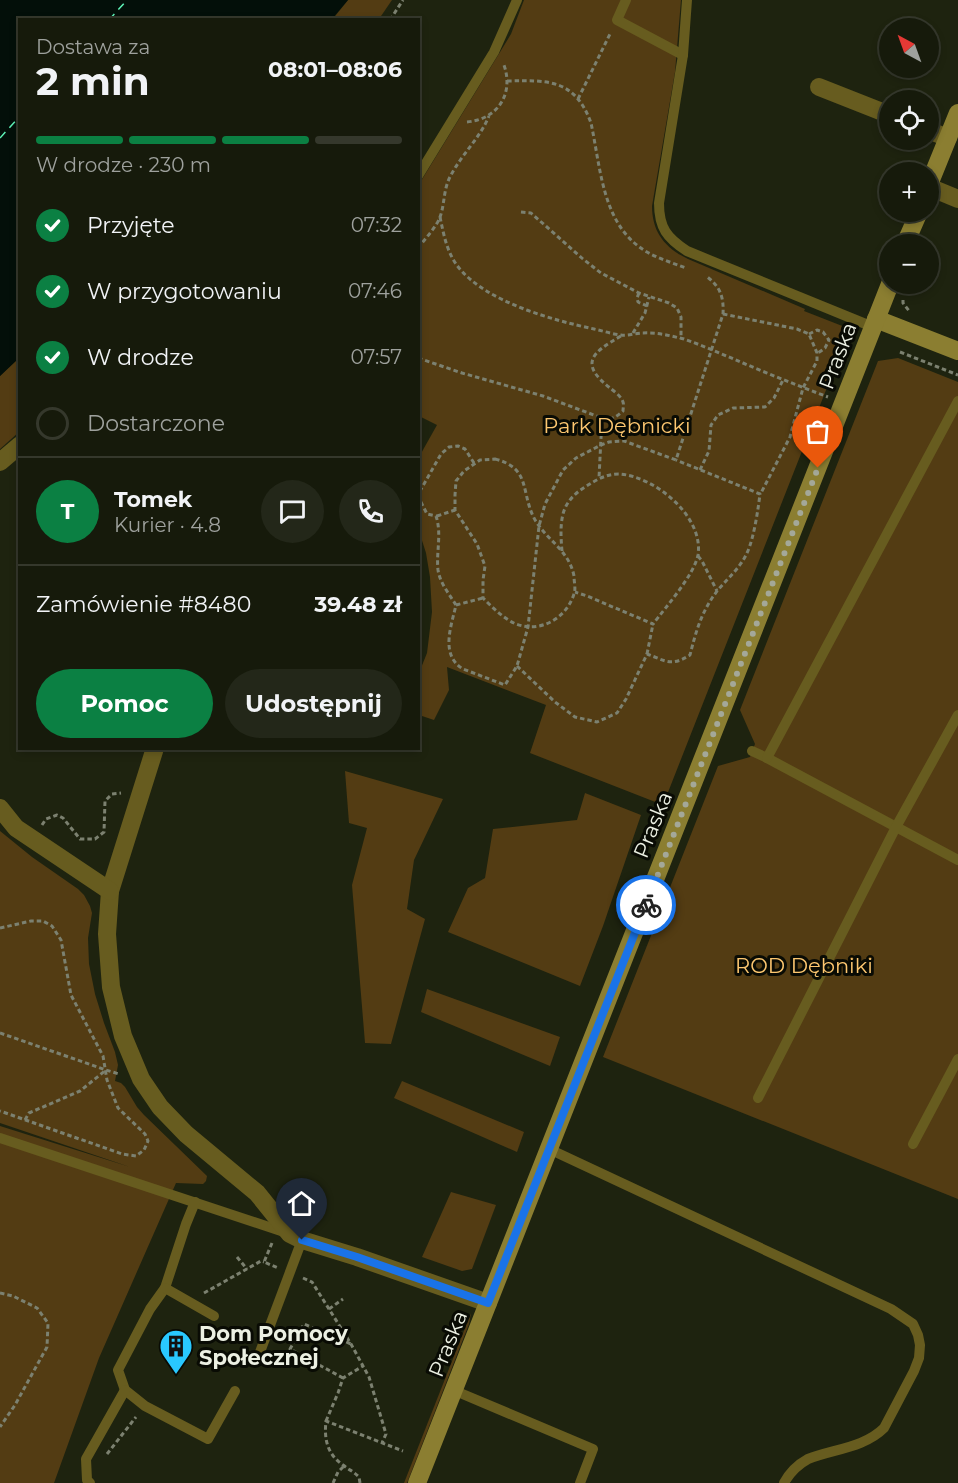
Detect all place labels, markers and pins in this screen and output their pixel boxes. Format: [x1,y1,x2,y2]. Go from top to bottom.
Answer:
pin [792,406,843,468]
pin [276,1178,327,1240]
place label: Dom Pomocy Społecznej [199,1321,348,1370]
building icon: Dom Pomocy Społecznej [158,1328,194,1375]

